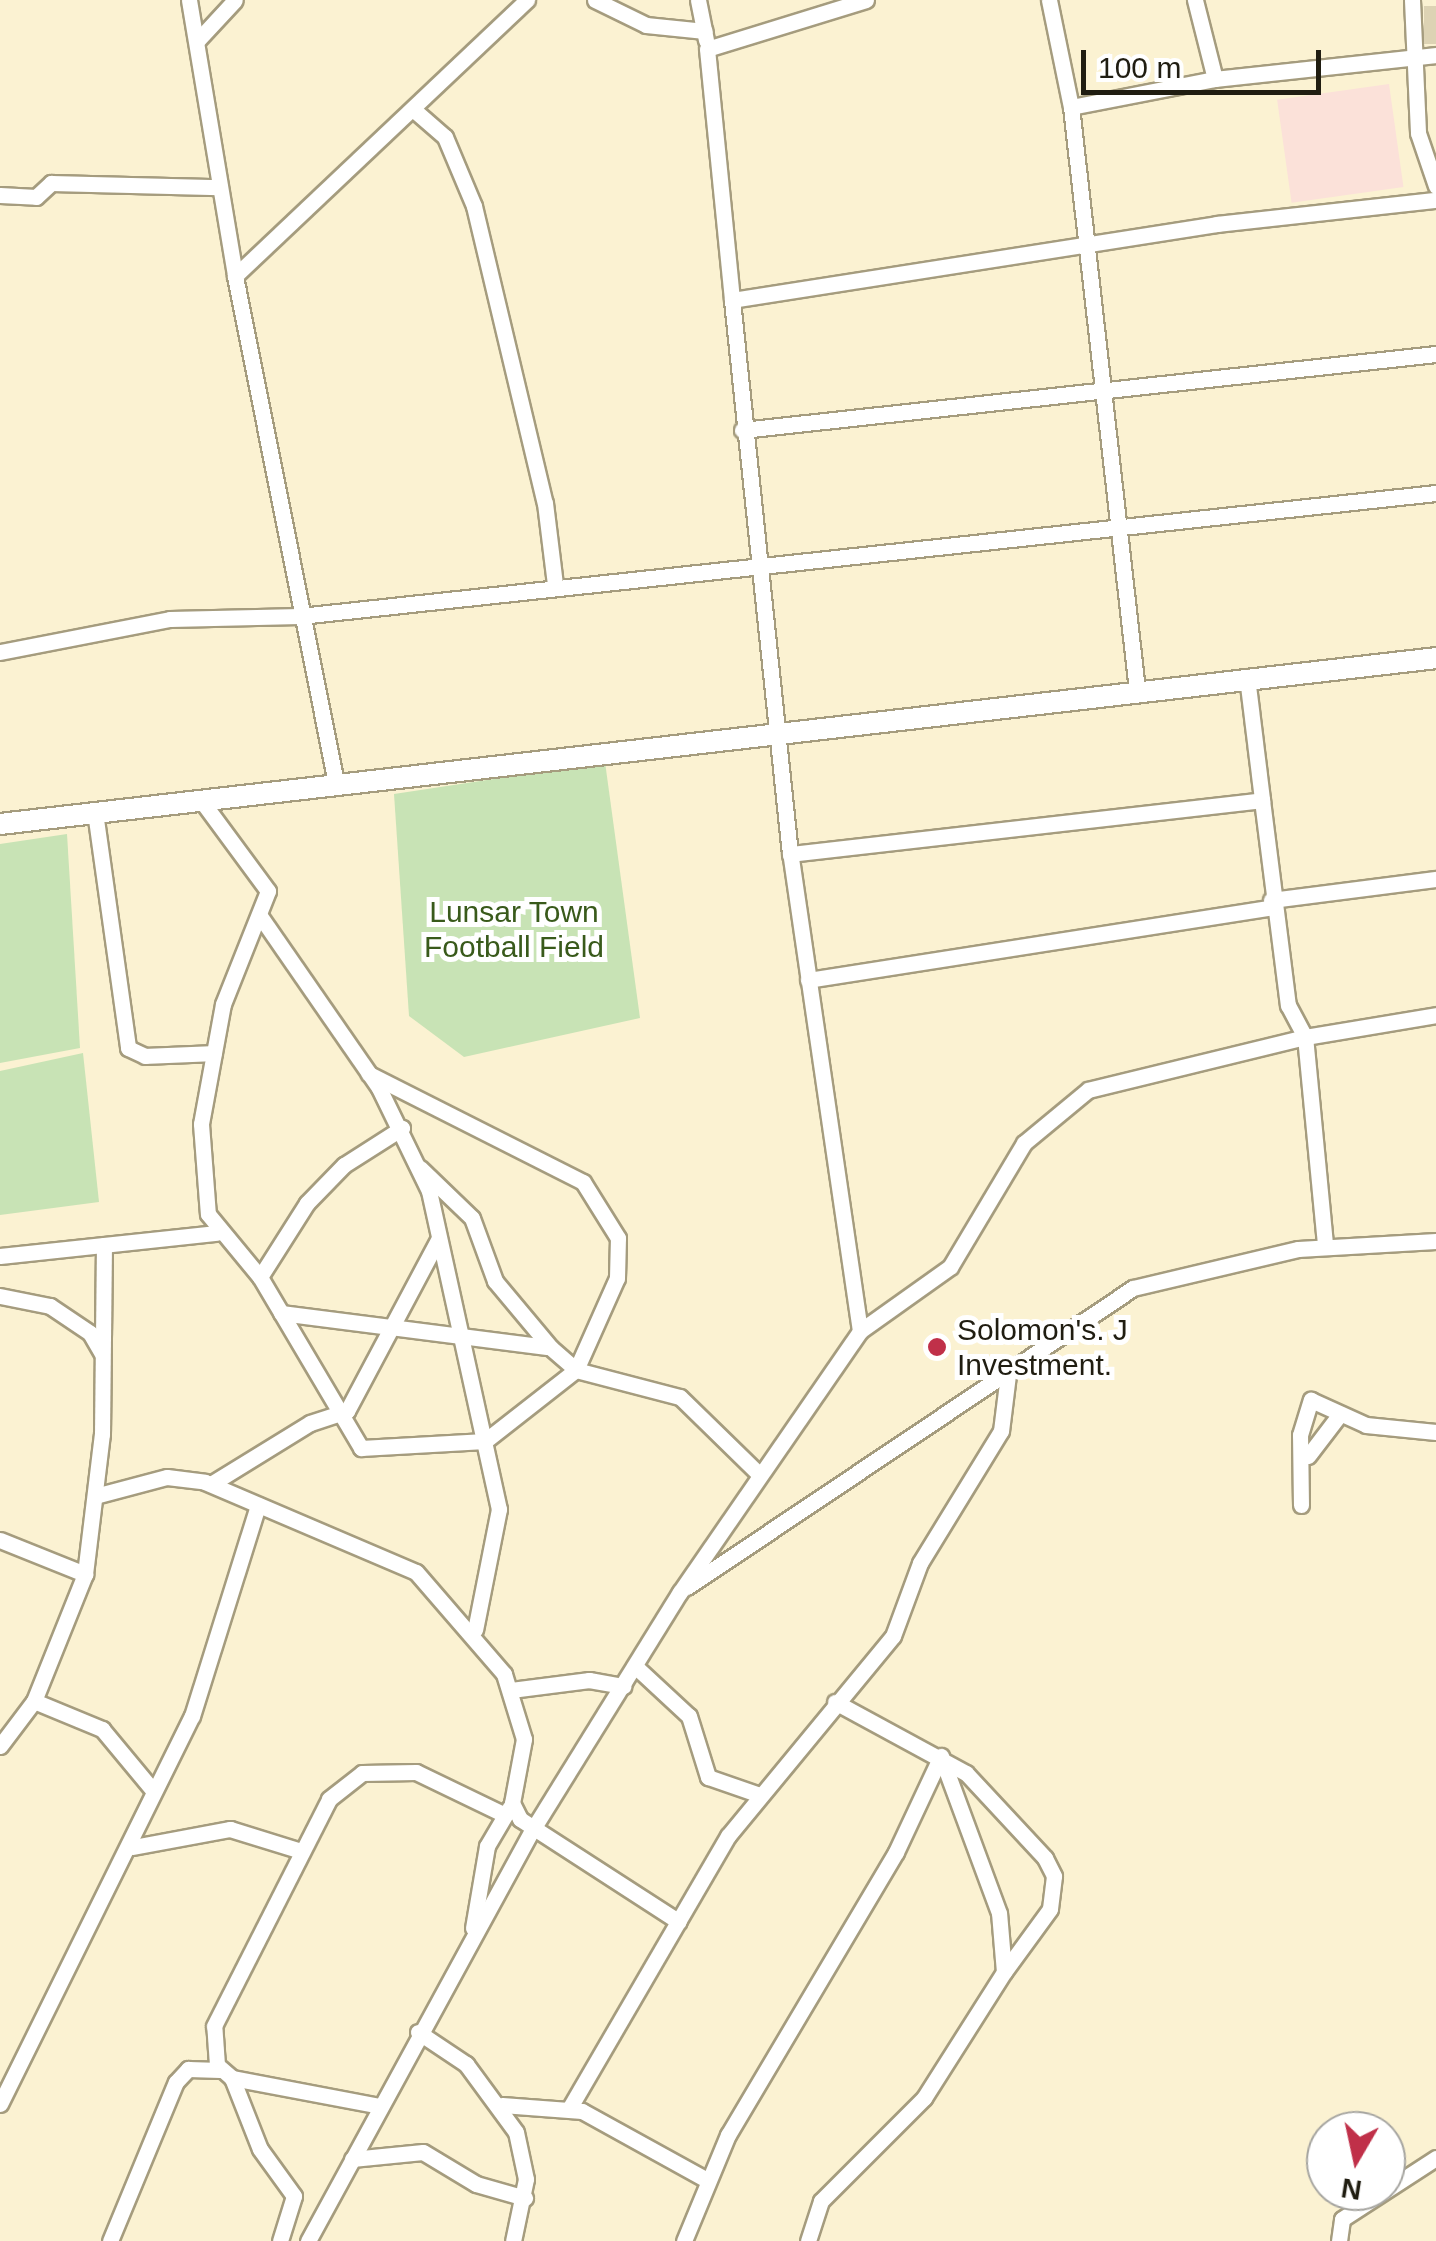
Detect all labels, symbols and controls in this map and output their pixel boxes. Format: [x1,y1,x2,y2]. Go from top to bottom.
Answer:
scale bar [1086,30,1326,92]
text: 100 m [1098,51,1181,84]
park label: Lunsar Town Football Field [424,894,604,964]
place label: Solomon's. J Investment. [957,1312,1128,1382]
marker: Solomon's. J Investment. [926,1336,948,1358]
north arrow [1306,2111,1406,2211]
text: N [1339,2172,1364,2206]

